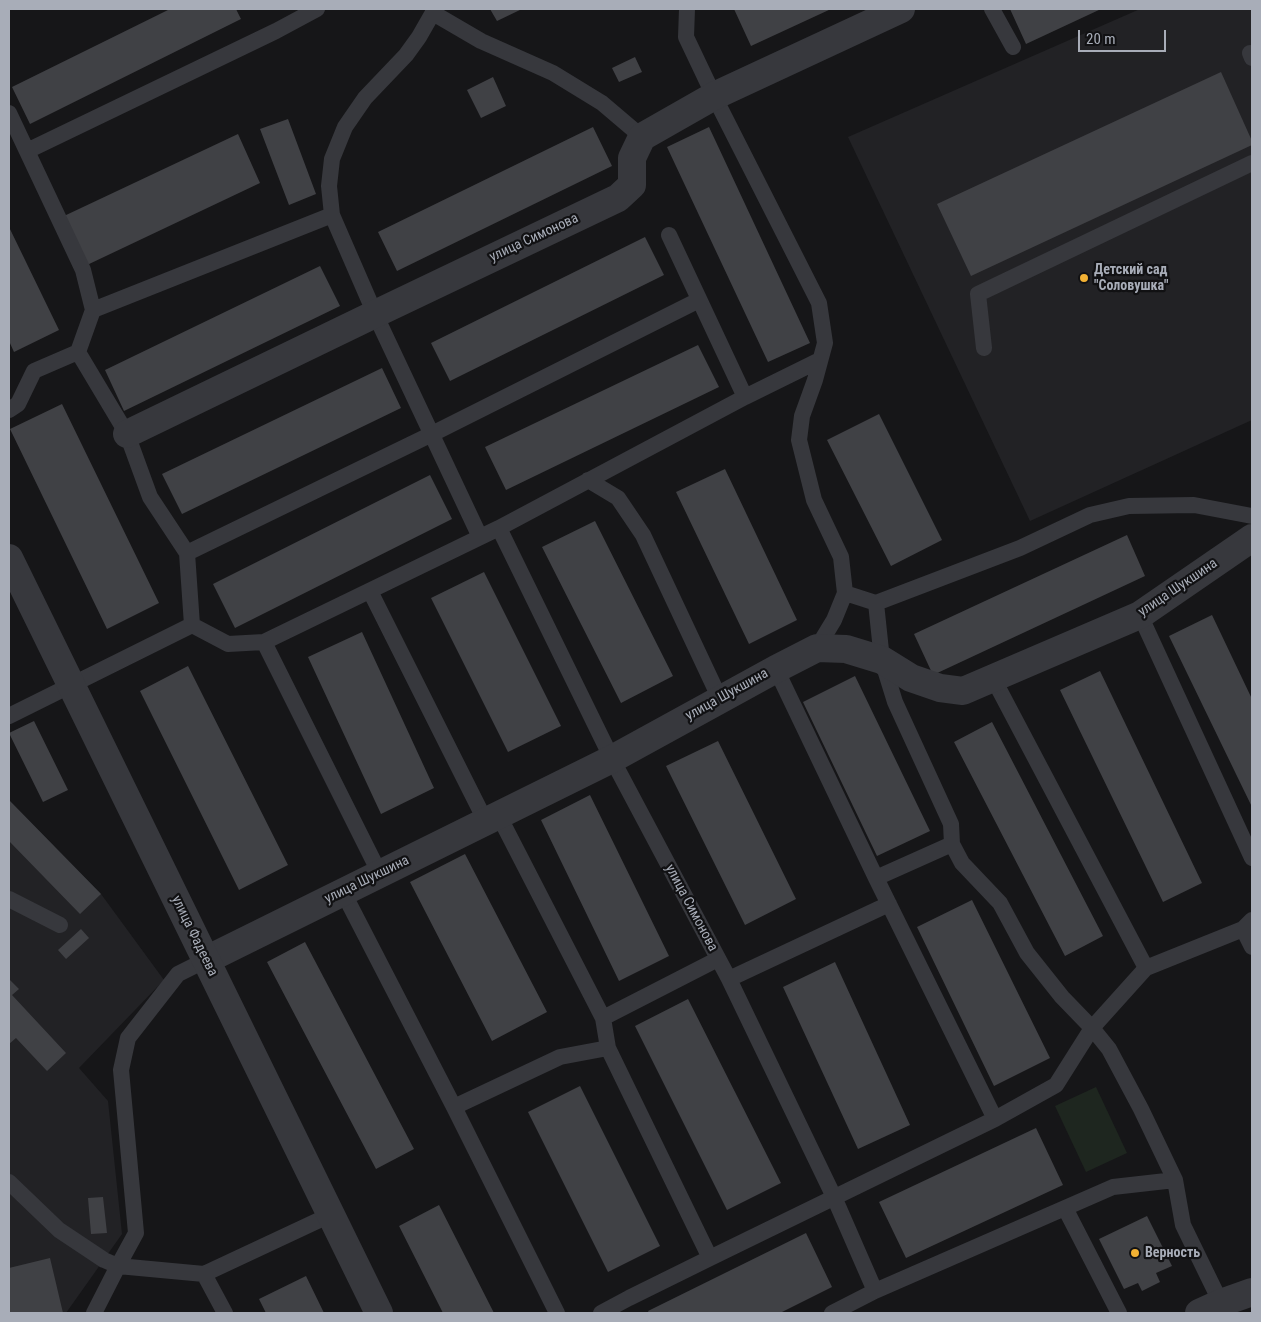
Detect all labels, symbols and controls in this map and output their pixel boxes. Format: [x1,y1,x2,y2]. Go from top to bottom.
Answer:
scale bar [1081,20,1168,52]
text: 20 m [1086,30,1116,48]
street label: улица Симонова [487,210,581,266]
place label: Детский сад "Соловушка" [1094,262,1169,294]
marker: Детский сад "Соловушка" [1078,272,1090,284]
street label: улица Шукшина [1135,555,1221,621]
street label: улица Шукшина [683,665,771,725]
street label: улица Шукшина [322,852,412,908]
street label: улица Симонова [661,862,721,954]
street label: улица Фадеева [167,893,221,979]
place label: Верность [1145,1245,1200,1261]
marker: Верность [1129,1247,1141,1259]

